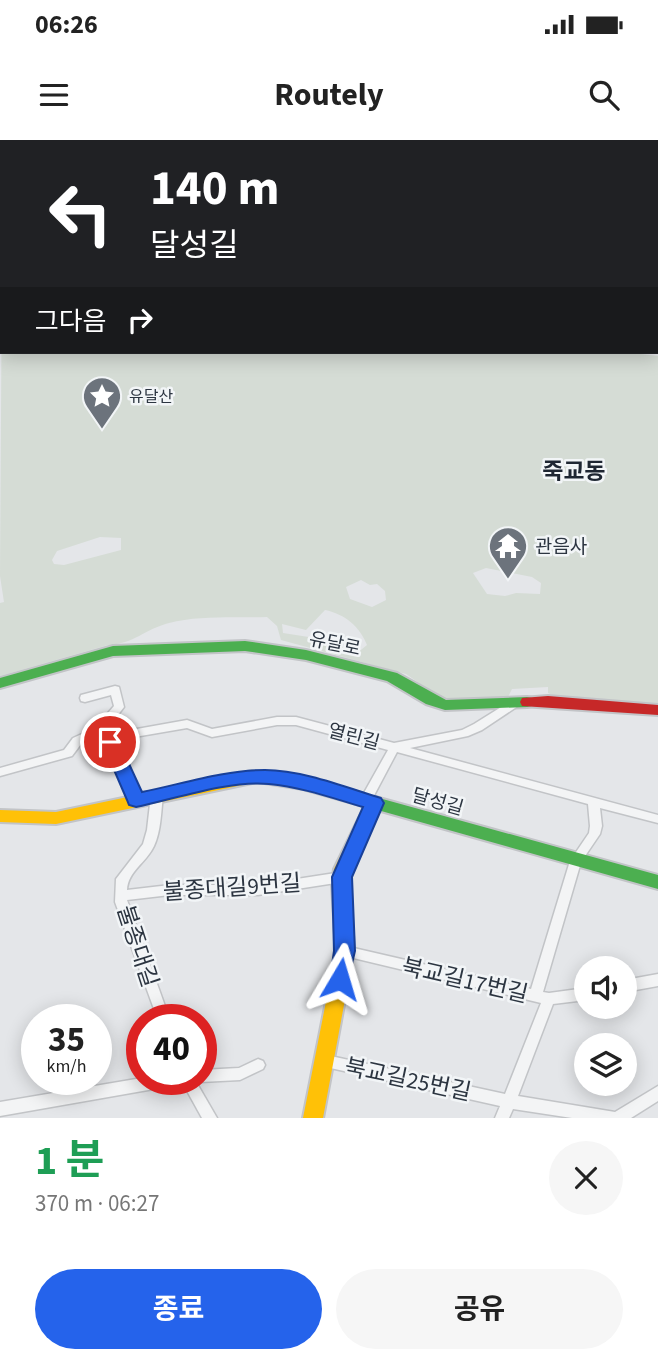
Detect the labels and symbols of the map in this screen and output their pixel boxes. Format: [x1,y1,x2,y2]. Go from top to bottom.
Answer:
place icon: 유달산 [81,375,123,430]
place label: 유달산 [129,386,173,408]
district label: 죽교동 [542,455,606,488]
temple icon: 관음사 [487,525,529,580]
place label: 관음사 [535,534,587,561]
street label: 유달로 [306,626,363,663]
pin [80,712,140,772]
street label: 열린길 [325,718,382,757]
street label: 달성길 [409,782,467,823]
street label: 불종대길9번길 [162,866,302,909]
street label: 불종대길 [109,901,166,992]
position arrow [303,942,377,1016]
street label: 북교길17번길 [398,950,531,1011]
speed limit sign: 40 [126,1004,217,1095]
street label: 북교길25번길 [342,1050,474,1109]

